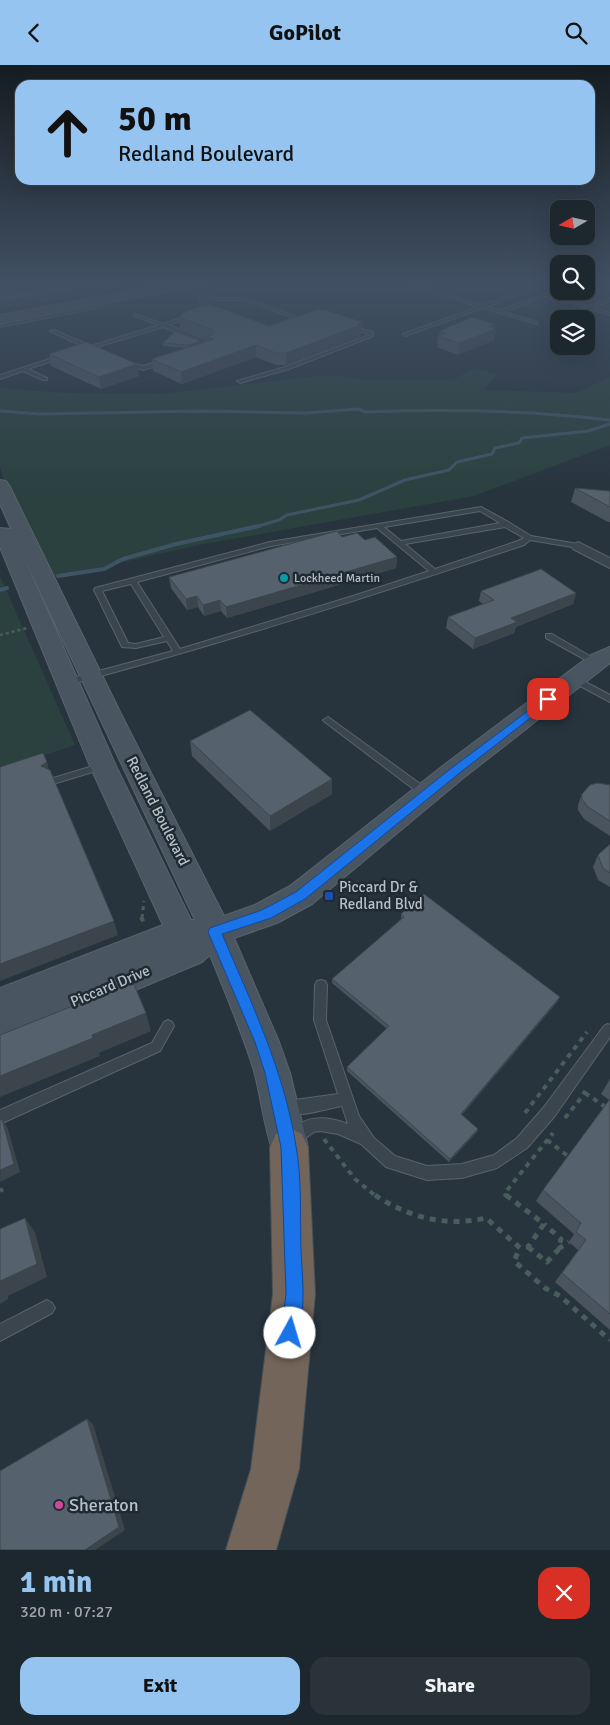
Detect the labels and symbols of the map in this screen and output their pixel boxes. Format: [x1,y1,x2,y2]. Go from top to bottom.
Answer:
north arrow [550,200,595,245]
place label: Lockheed Martin [294,571,380,586]
marker: Lockheed Martin [278,572,290,584]
pin [527,678,569,720]
street label: Redland Boulevard [123,753,193,869]
place label: Piccard Dr & Redland Blvd [339,878,423,913]
marker: Piccard Dr & Redland Blvd [323,890,335,902]
street label: Piccard Drive [68,961,152,1011]
position arrow [263,1306,315,1358]
place label: Sheraton [69,1494,139,1516]
marker: Sheraton [53,1499,65,1511]

